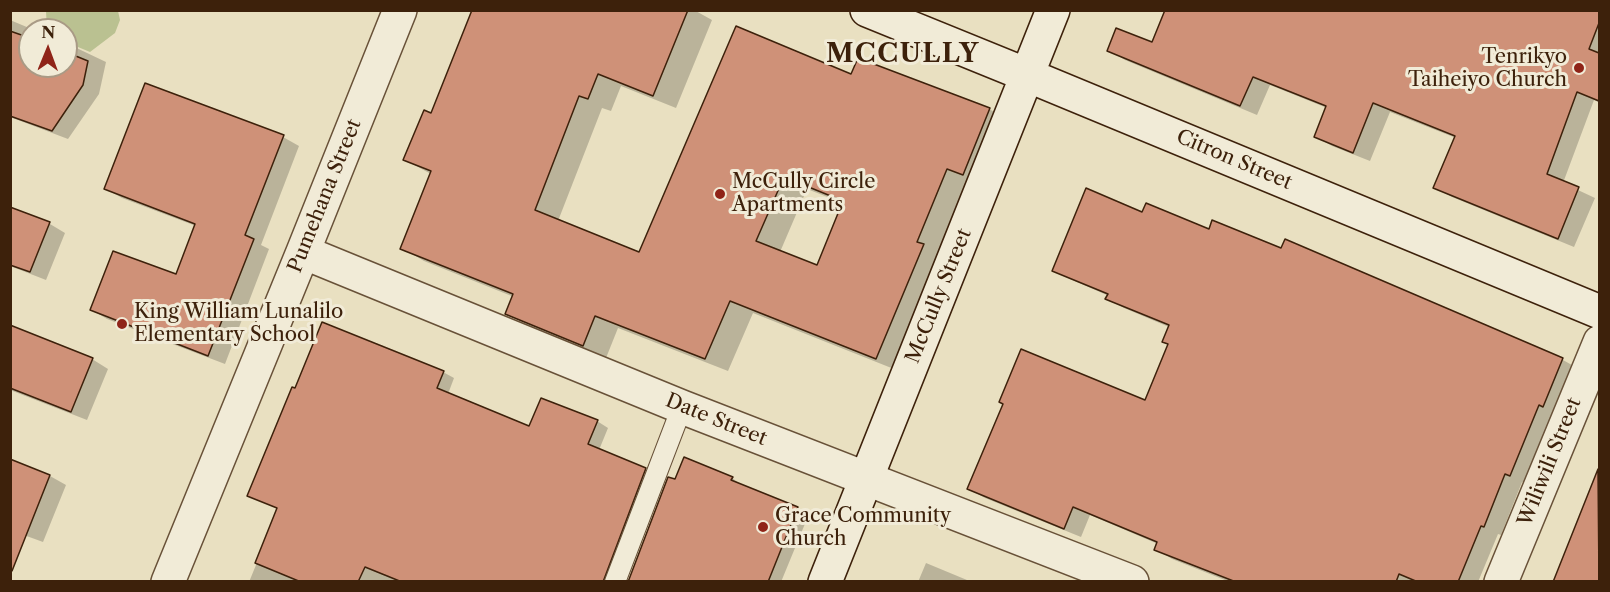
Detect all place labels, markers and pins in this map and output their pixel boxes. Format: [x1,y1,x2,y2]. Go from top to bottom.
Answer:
place label: Tenrikyo Taiheiyo Church [1408,45,1567,92]
marker: Tenrikyo Taiheiyo Church [1572,61,1586,75]
place label: McCully Circle Apartments [732,170,875,217]
marker: McCully Circle Apartments [713,187,727,201]
place label: King William Lunalilo Elementary School [134,300,343,347]
marker: King William Lunalilo Elementary School [115,317,129,331]
place label: Grace Community Church [775,504,951,551]
marker: Grace Community Church [756,520,770,534]

